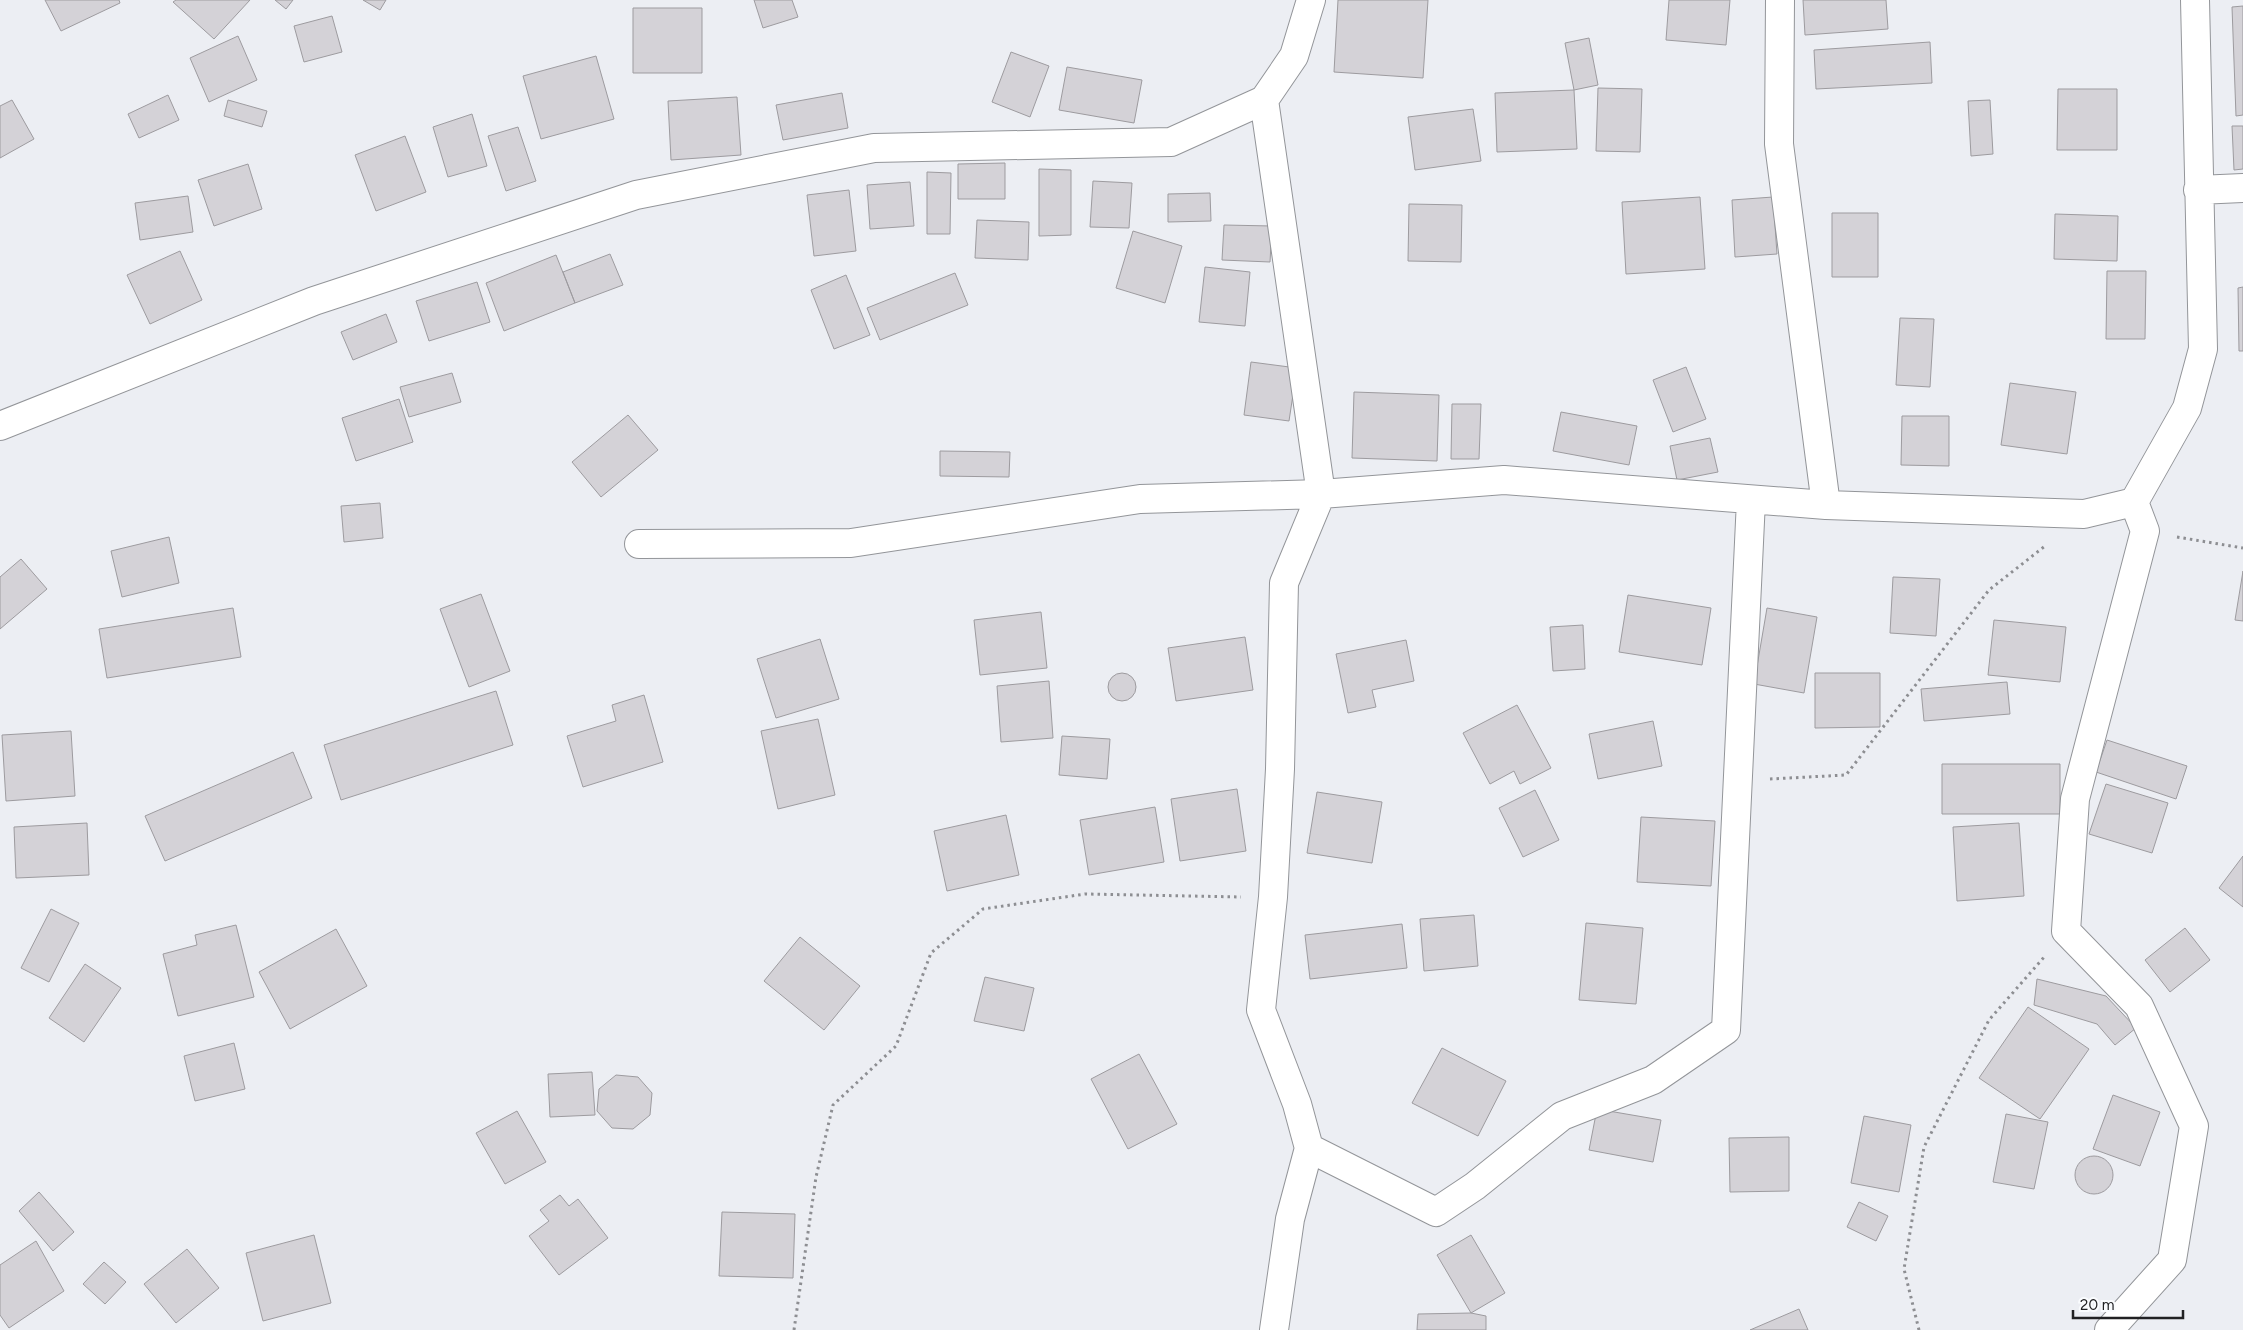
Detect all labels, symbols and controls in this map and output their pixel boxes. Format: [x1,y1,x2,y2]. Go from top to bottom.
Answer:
scale bar [2073,1288,2183,1320]
text: 20 m [2080,1296,2114,1314]

